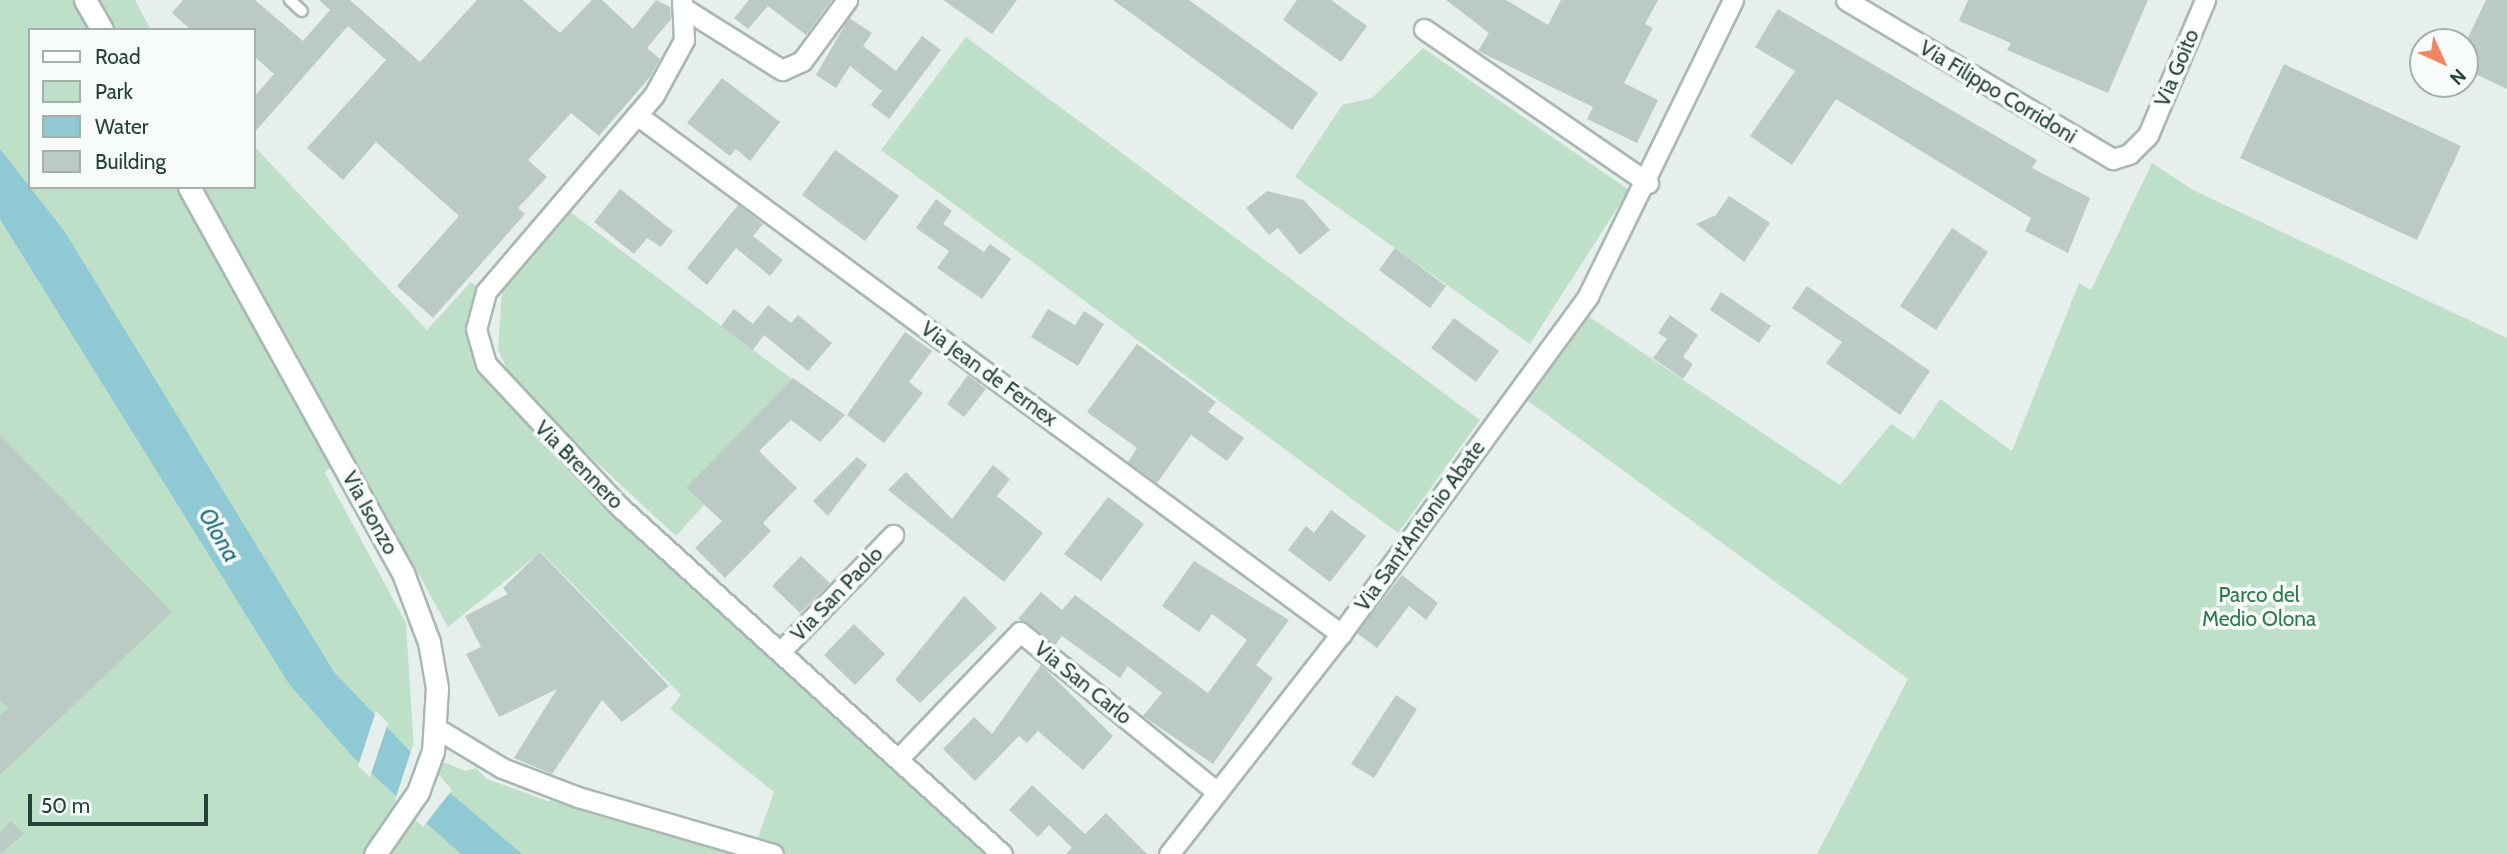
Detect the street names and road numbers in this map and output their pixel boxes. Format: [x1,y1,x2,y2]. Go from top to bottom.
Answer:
street label: Via Goito [2149,26,2205,110]
street label: Via Filippo Corridoni [1915,35,2081,149]
street label: Via Jean de Fernex [916,316,1062,432]
street label: Via Brennero [530,416,628,514]
street label: Via Sant'Antonio Abate [1350,436,1490,616]
street label: Via Isonzo [337,467,403,559]
street label: Via San Paolo [786,542,888,646]
street label: Via San Carlo [1029,636,1137,730]

